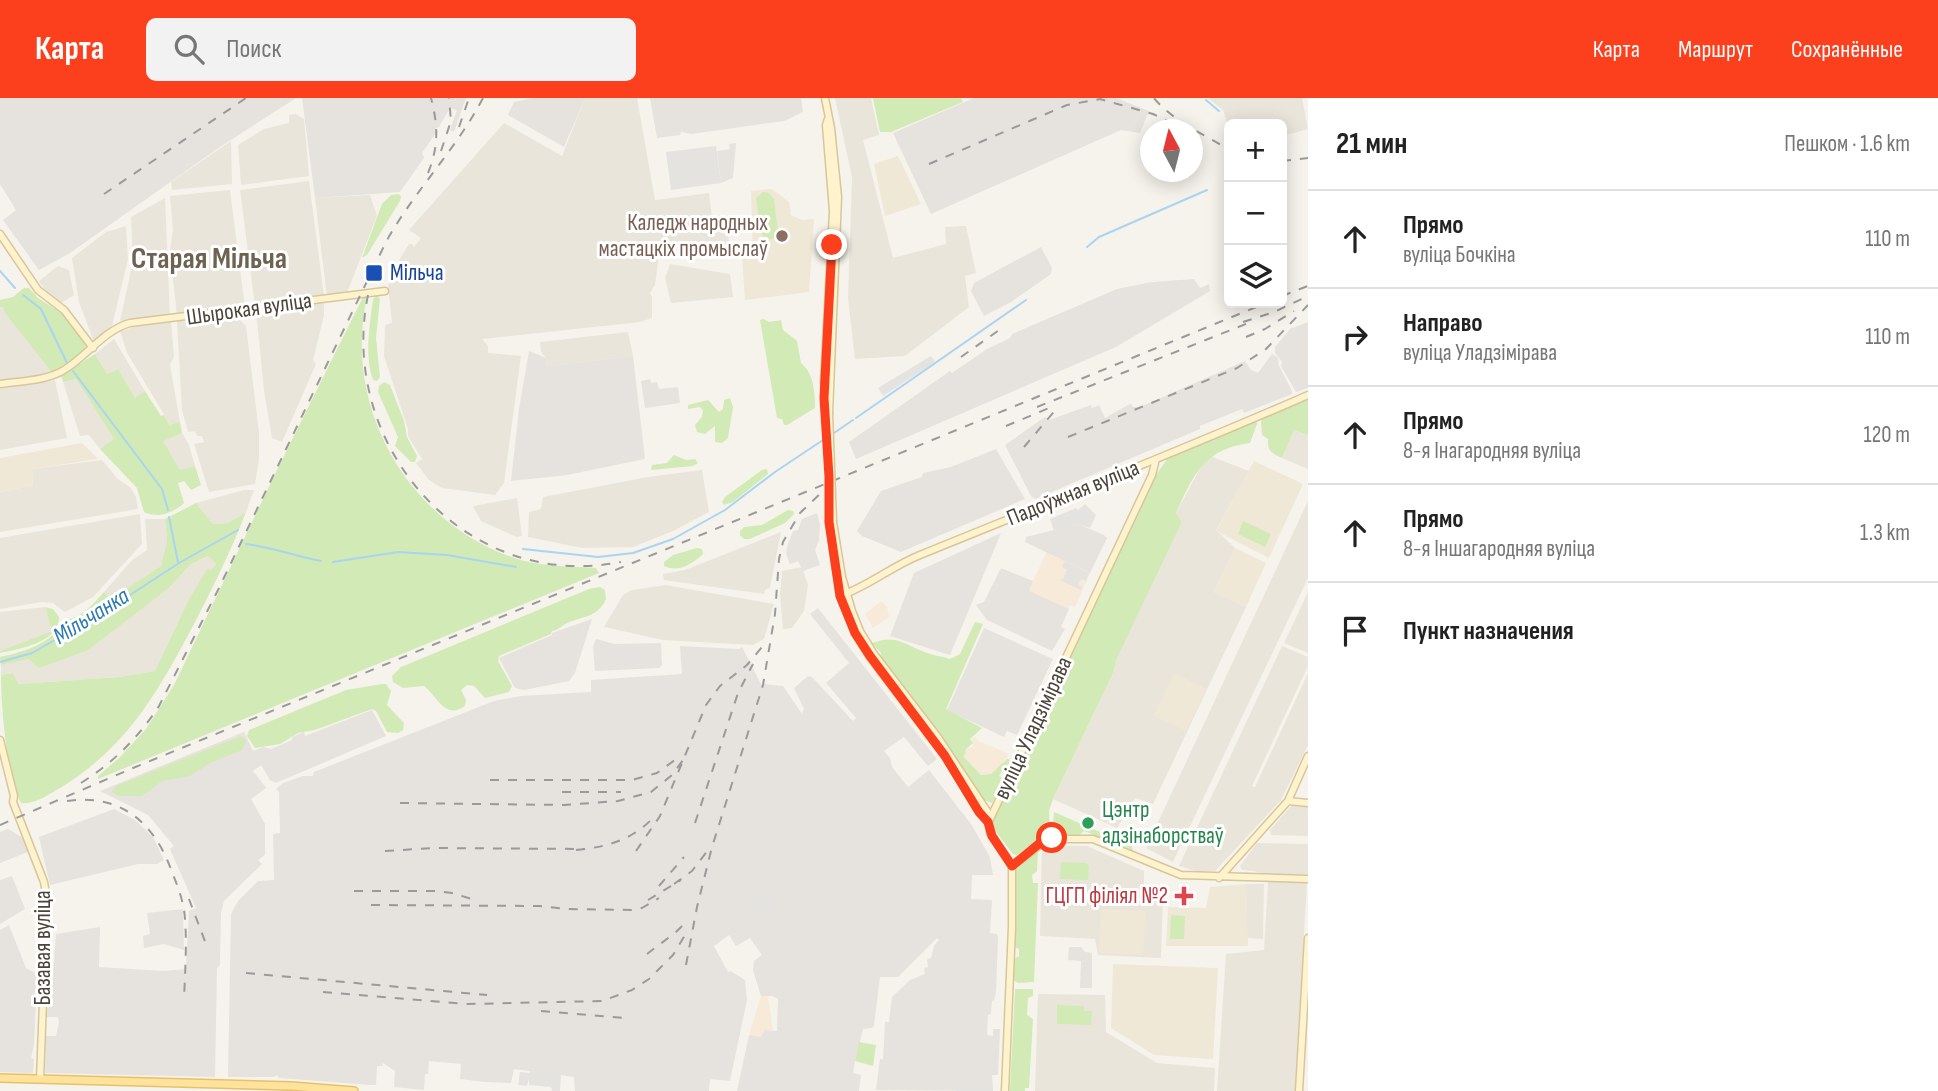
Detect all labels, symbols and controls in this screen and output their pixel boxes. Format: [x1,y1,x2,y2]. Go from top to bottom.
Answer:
search box [146,18,636,81]
text: Карта [35,29,104,69]
icon: search [170,30,208,68]
text: Поиск [226,34,281,65]
text: Карта [1593,35,1640,64]
text: Маршрут [1678,35,1753,64]
text: Сохранённые [1791,35,1903,64]
north arrow [1140,119,1203,182]
map controls [1224,119,1287,308]
button: + [1224,119,1287,182]
text: 21 мин [1336,126,1407,162]
text: Пешком · 1.6 km [1784,130,1910,158]
button: − [1224,182,1287,245]
place label: Каледж народных мастацкіх промыслаў [598,209,768,263]
text: Прямо [1403,210,1464,241]
icon: ahead [1336,220,1374,258]
text: 110 m [1865,225,1910,253]
marker: Каледж народных мастацкіх промыслаў [774,228,790,244]
route end [816,229,847,260]
district label: Старая Мільча [131,241,287,277]
text: вуліца Бочкіна [1403,241,1516,269]
button: layers [1224,245,1287,308]
place label: Мільча [390,259,444,287]
marker: Мільча [364,263,384,283]
street label: Шырокая вуліца [185,286,313,332]
text: Направо [1403,308,1482,339]
icon: right [1336,318,1374,356]
text: 110 m [1865,323,1910,351]
text: вуліца Уладзімірава [1403,339,1557,367]
text: Прямо [1403,406,1464,437]
icon: ahead [1336,416,1374,454]
text: 120 m [1864,421,1910,449]
text: 8-я Інагародняя вуліца [1403,437,1581,465]
street label: Падоўжная вуліца [1003,454,1143,532]
text: Прямо [1403,504,1464,535]
icon: ahead [1336,514,1374,552]
text: 1.3 km [1860,519,1910,547]
text: 8-я Іншагародняя вуліца [1403,535,1595,563]
water label: Мільчанка [48,581,135,651]
icon: arrive [1336,612,1374,650]
text: Пункт назначения [1403,616,1574,647]
street label: вуліца Уладзімірава [988,652,1078,804]
place label: Цэнтр адзінаборстваў [1102,796,1224,850]
marker: Цэнтр адзінаборстваў [1080,815,1096,831]
route start [1036,822,1067,853]
place label: ГЦГП філіял №2 [1045,882,1168,910]
marker: ГЦГП філіял №2 [1174,886,1194,906]
street label: Базавая вуліца [29,890,57,1006]

